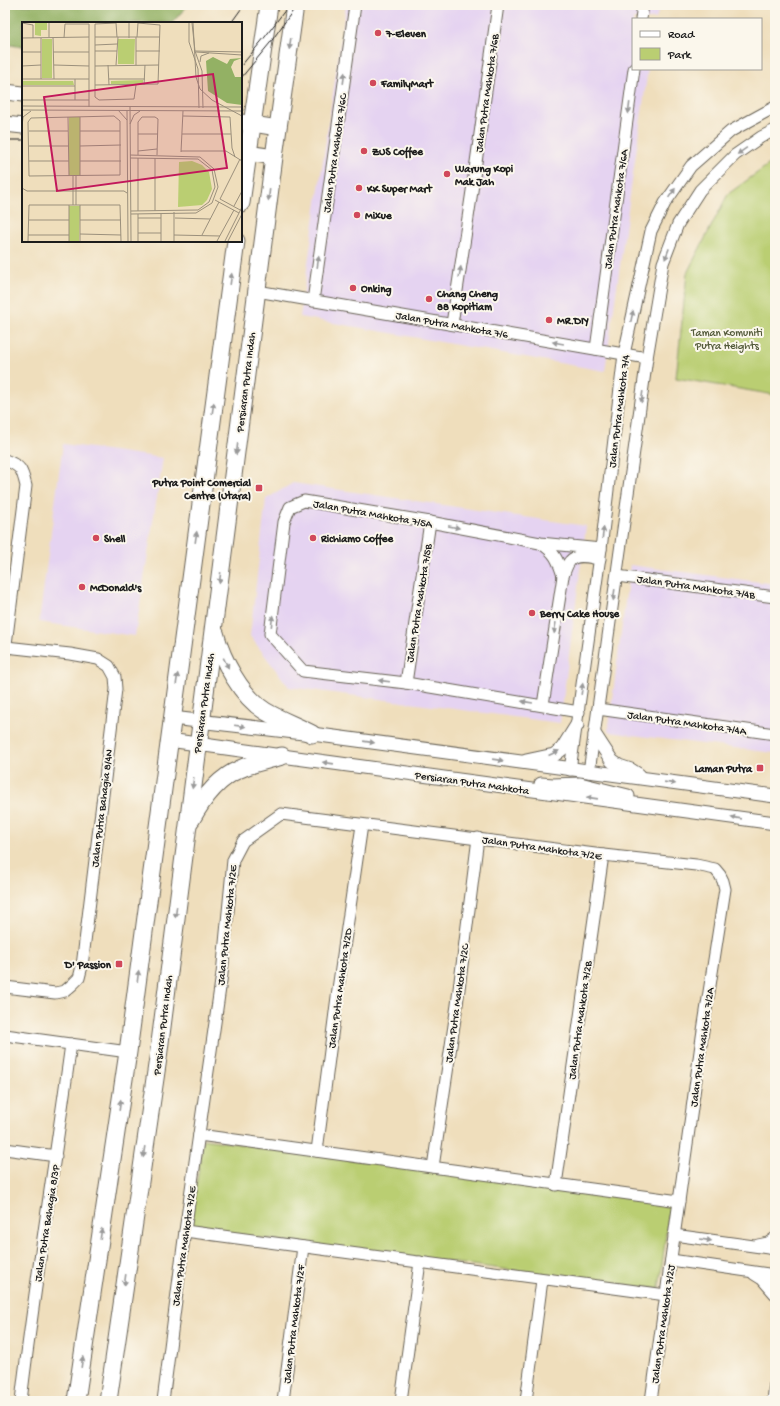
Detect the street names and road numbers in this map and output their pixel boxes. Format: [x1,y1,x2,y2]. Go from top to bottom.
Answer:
street label: Jalan Putra Mahkota 7/6B [474,33,502,153]
street label: Jalan Putra Mahkota 7/6C [322,92,350,214]
street label: Jalan Putra Mahkota 7/6A [603,148,631,270]
street label: Jalan Putra Mahkota 7/6 [394,310,509,342]
street label: Persiaran Putra Indah [235,331,259,434]
street label: Jalan Putra Mahkota 7/4 [607,353,633,468]
street label: Jalan Putra Mahkota 7/5A [312,499,434,531]
street label: Jalan Putra Mahkota 7/5B [405,543,435,663]
street label: Jalan Putra Mahkota 7/4B [636,574,756,602]
street label: Persiaran Putra Indah [192,653,218,755]
street label: Jalan Putra Mahkota 7/4A [626,710,748,738]
street label: Jalan Putra Bahagia 8/4N [90,749,116,868]
street label: Persiaran Putra Mahkota [413,770,530,798]
street label: Jalan Putra Mahkota 7/2E [481,835,603,863]
street label: Jalan Putra Mahkota 7/2E [216,863,240,986]
street label: Jalan Putra Mahkota 7/2D [327,927,355,1049]
street label: Jalan Putra Mahkota 7/2C [444,942,472,1063]
street label: Jalan Putra Mahkota 7/2B [567,960,595,1080]
street label: Persiaran Putra Indah [152,974,176,1077]
street label: Jalan Putra Mahkota 7/2A [689,986,717,1108]
street label: Jalan Putra Bahagia 8/3P [33,1163,63,1283]
street label: Jalan Putra Mahkota 7/2E [171,1185,199,1307]
street label: Jalan Putra Mahkota 7/2F [282,1263,308,1384]
street label: Jalan Putra Mahkota 7/2J [650,1263,678,1384]

